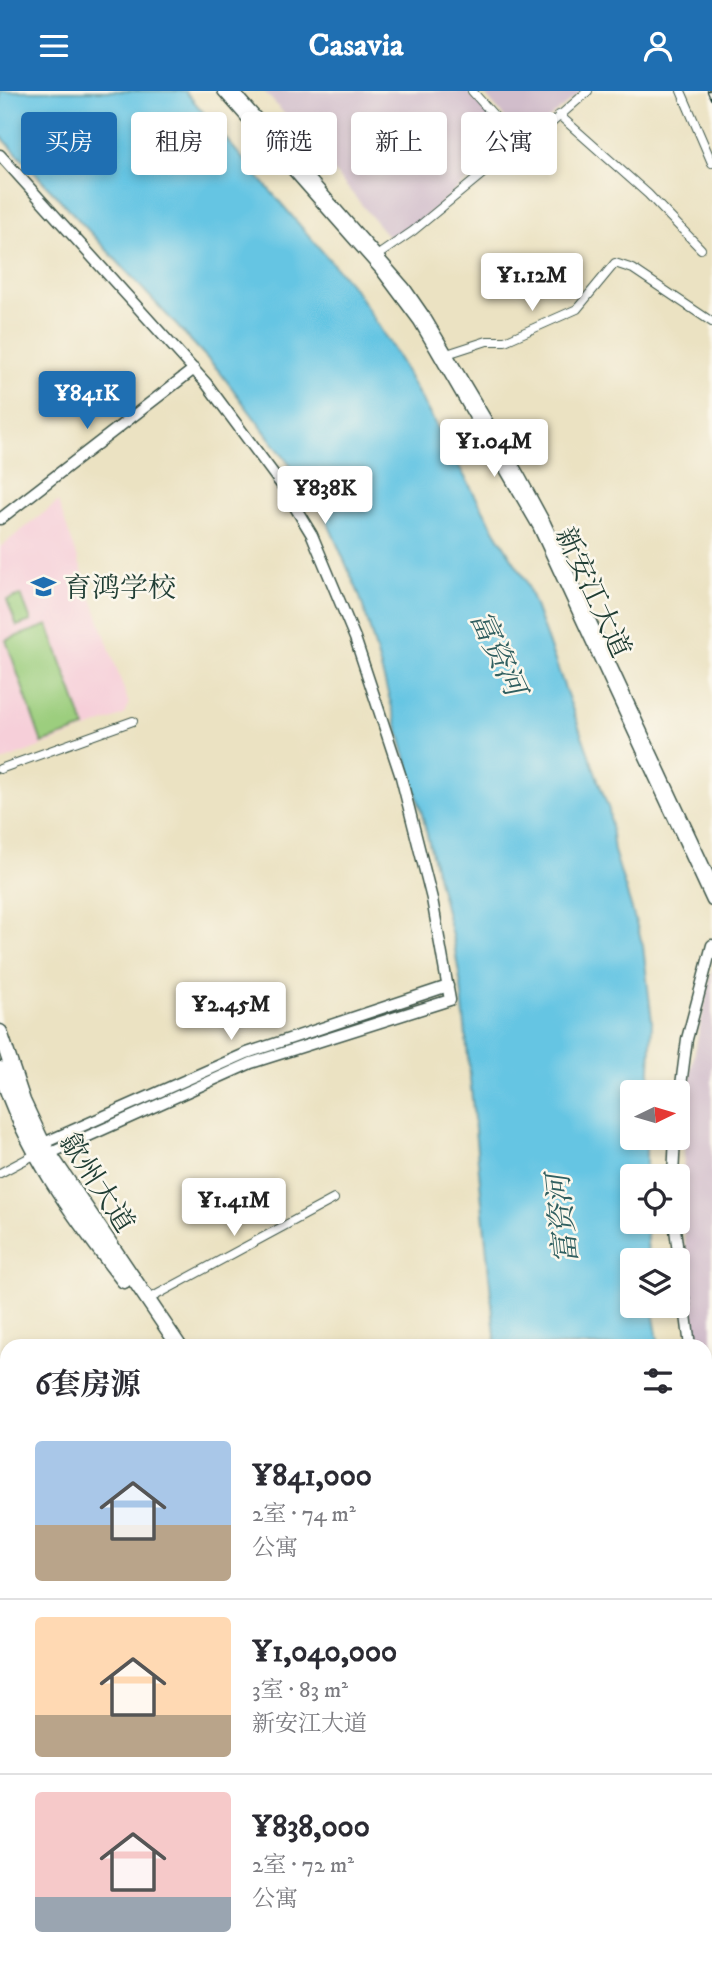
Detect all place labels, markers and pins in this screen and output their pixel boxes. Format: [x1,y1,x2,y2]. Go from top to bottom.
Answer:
pin: ¥1.12M [475,253,589,313]
pin: ¥841K [38,371,136,431]
pin: ¥1.04M [437,419,551,479]
pin: ¥838K [276,467,374,526]
place label: 育鸿学校 [64,571,176,606]
school or university icon: 育鸿学校 [30,573,58,601]
pin: ¥2.45M [174,983,288,1042]
pin: ¥1.41M [177,1179,291,1238]

